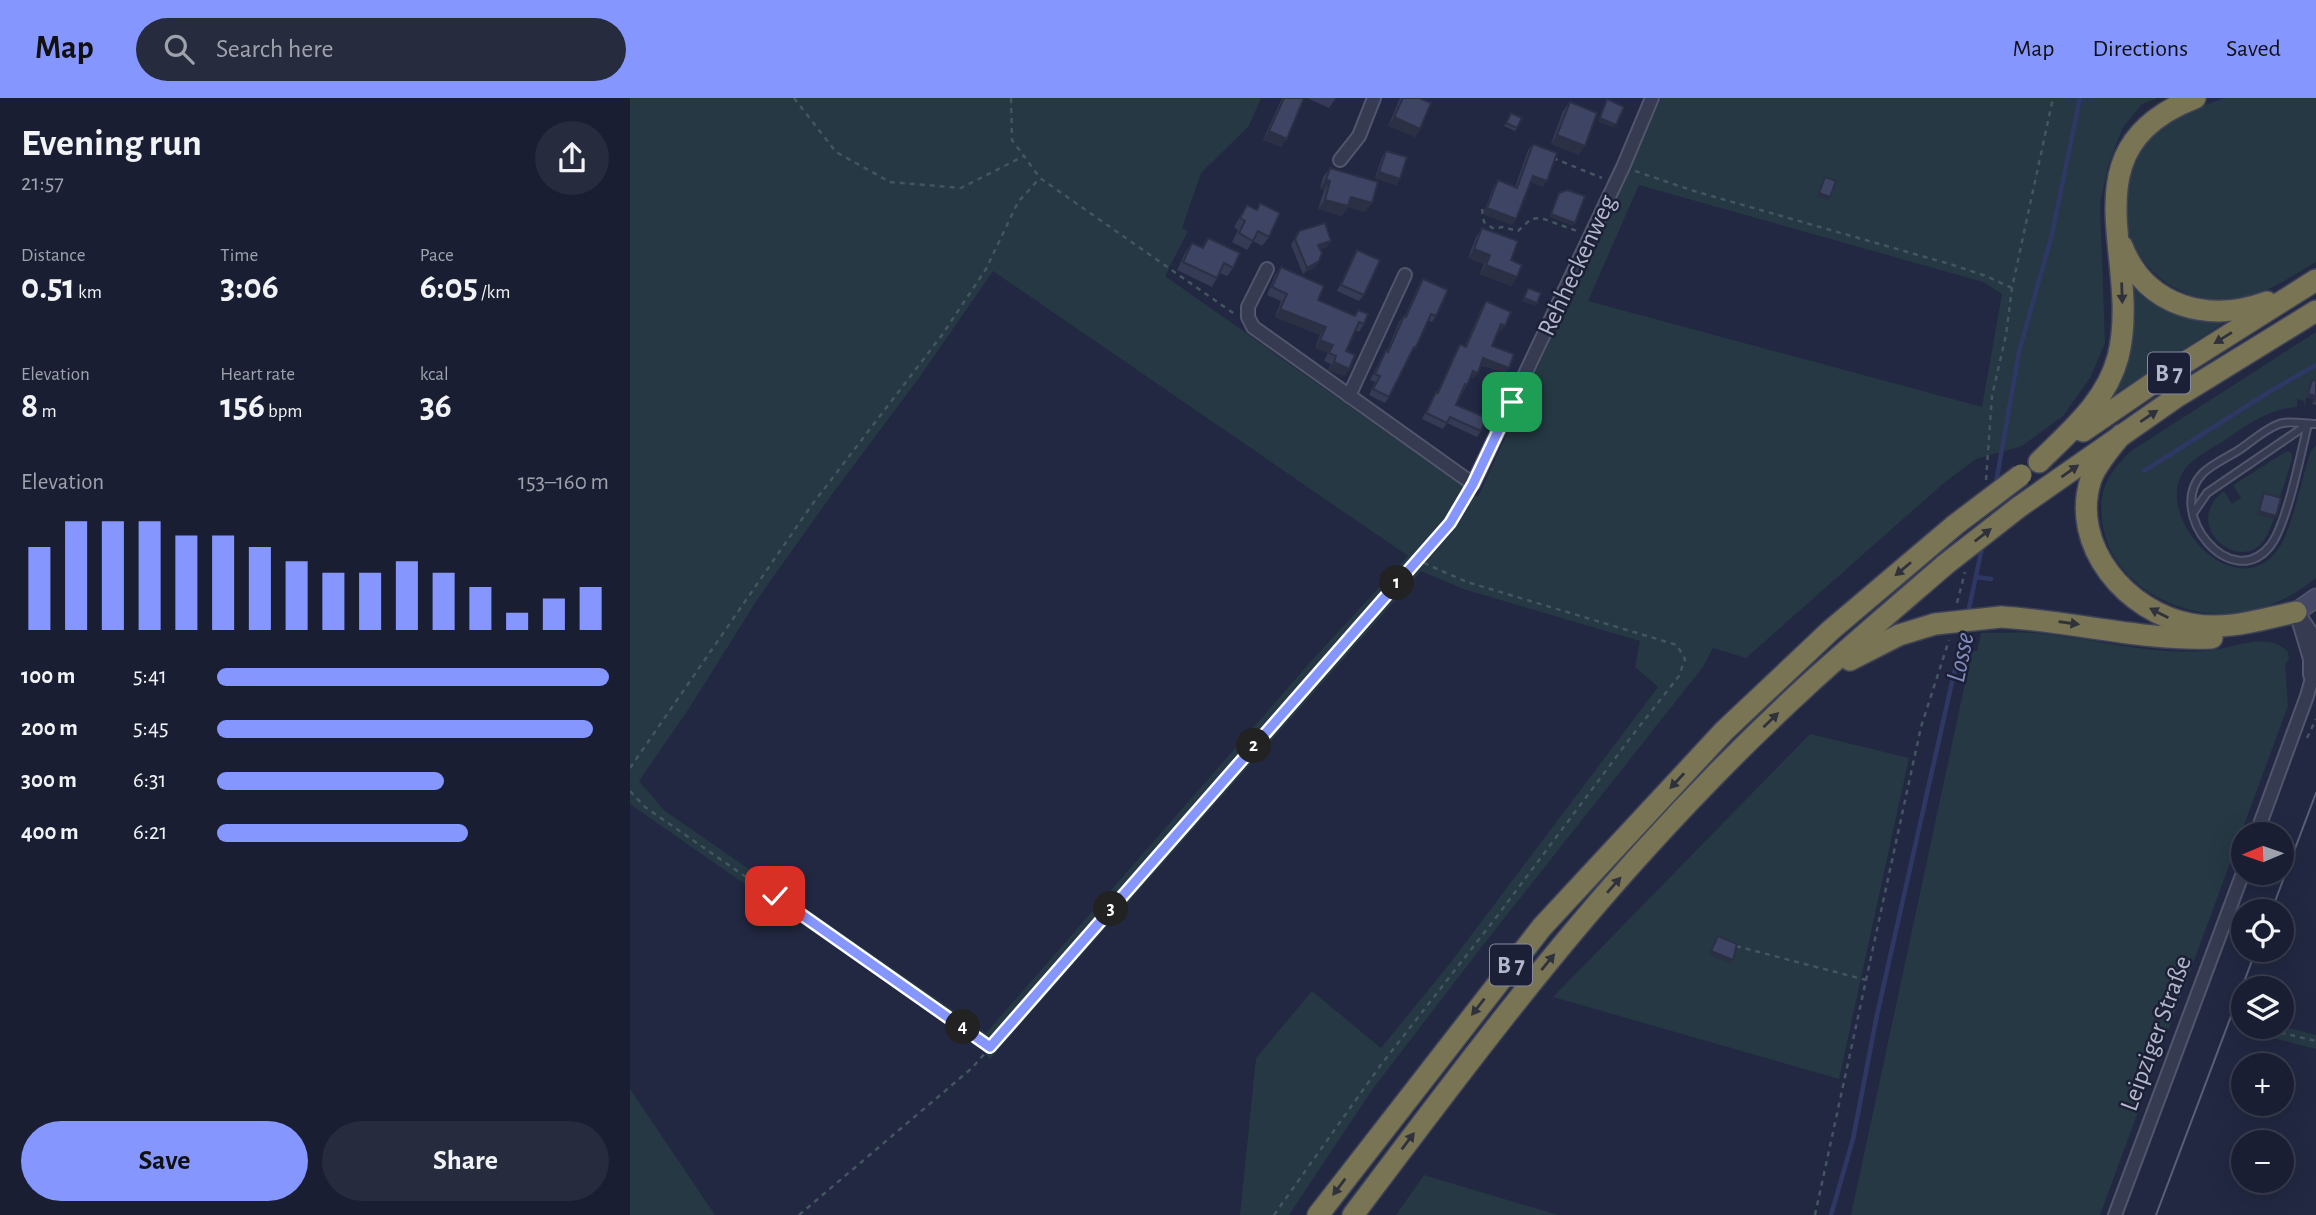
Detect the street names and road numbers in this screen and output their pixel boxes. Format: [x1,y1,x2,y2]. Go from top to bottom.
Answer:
street label: Rehheckenweg [1533,191,1621,340]
road number: B 7 [2148,352,2190,394]
road number: B 7 [1490,944,1532,986]
street label: Leipziger Straße [2116,952,2196,1114]

